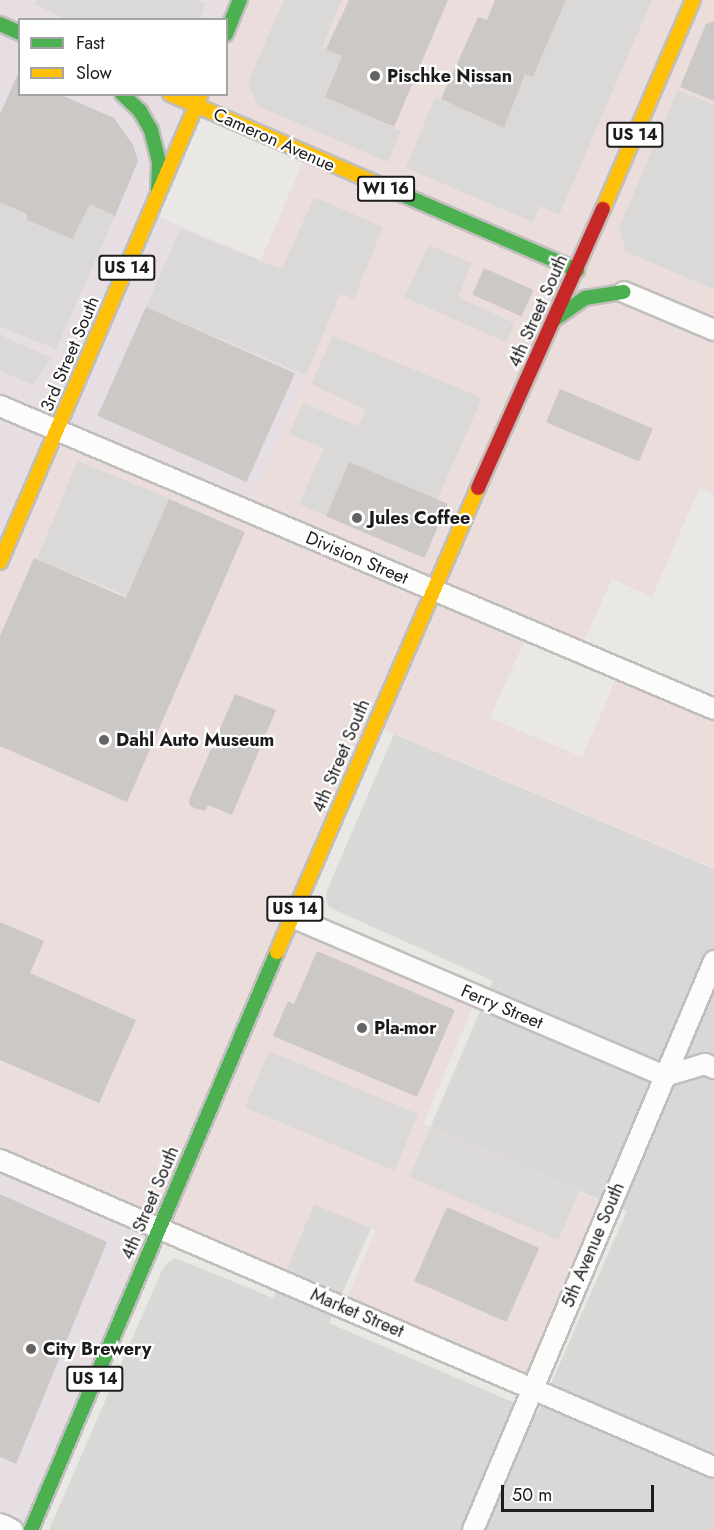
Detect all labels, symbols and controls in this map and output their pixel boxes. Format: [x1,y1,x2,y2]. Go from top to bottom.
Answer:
legend [18,18,228,96]
text: Fast [76,30,105,56]
text: Slow [76,60,112,86]
place label: Pischke Nissan [387,65,512,87]
marker: Pischke Nissan [368,69,382,83]
street label: Cameron Avenue [210,104,338,176]
road number: US 14 [605,122,665,148]
road number: WI 16 [356,176,416,202]
street label: 4th Street South [504,251,572,371]
road number: US 14 [97,255,157,281]
street label: 3rd Street South [36,293,104,415]
place label: Jules Coffee [369,507,470,529]
marker: Jules Coffee [350,511,364,525]
street label: Division Street [303,527,411,589]
street label: 4th Street South [307,696,375,816]
place label: Dahl Auto Museum [116,729,274,751]
marker: Dahl Auto Museum [97,733,111,747]
road number: US 14 [265,896,325,922]
street label: Ferry Street [458,980,546,1034]
place label: Pla-mor [374,1017,437,1039]
marker: Pla-mor [355,1021,369,1035]
street label: 4th Street South [116,1143,184,1263]
street label: 5th Avenue South [557,1179,629,1311]
street label: Market Street [307,1284,407,1342]
place label: City Brewery [43,1338,151,1360]
marker: City Brewery [24,1342,38,1356]
road number: US 14 [65,1366,125,1392]
scale bar [504,1473,657,1511]
text: 50 m [512,1482,552,1508]

